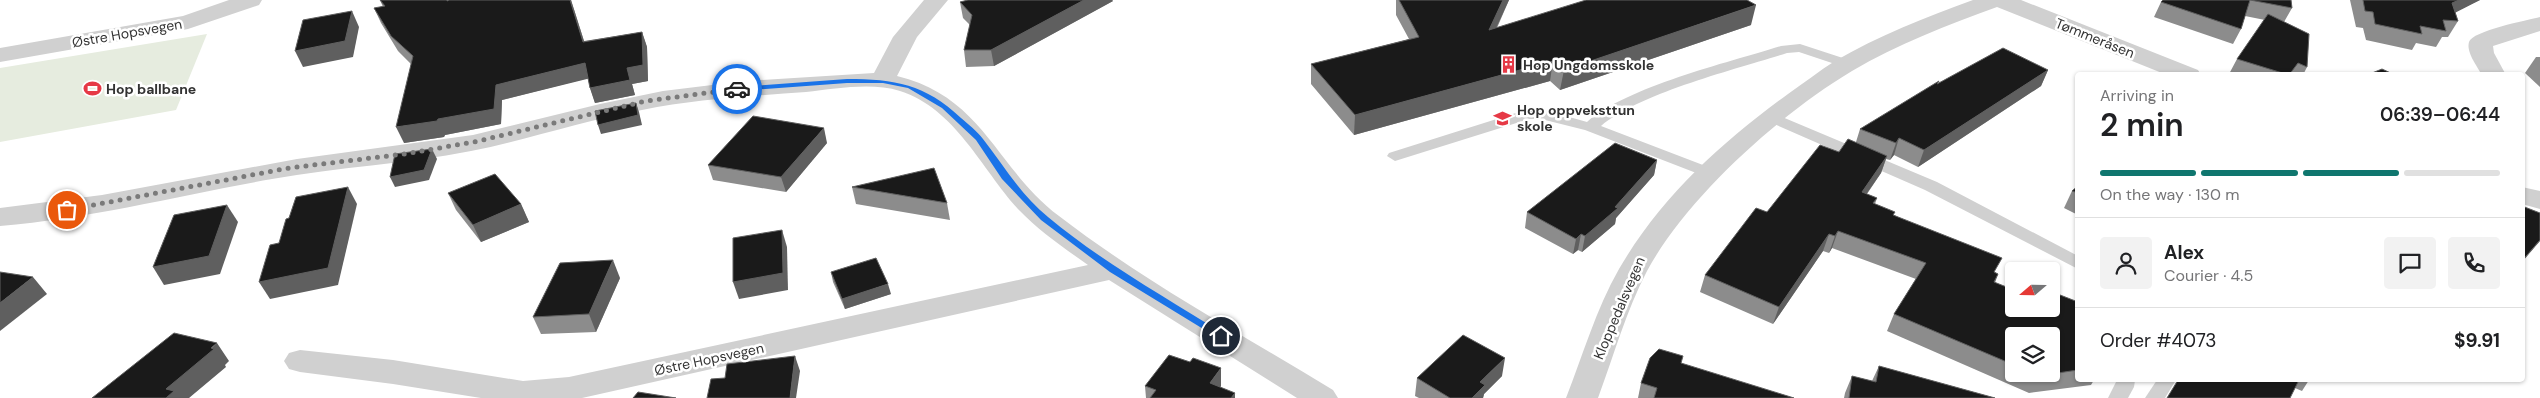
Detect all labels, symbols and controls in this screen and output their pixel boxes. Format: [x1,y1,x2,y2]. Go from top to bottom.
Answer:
street label: Østre Hopsvegen [71,14,183,52]
street label: Tømmeråsen [2053,14,2137,62]
building icon: Hop Ungdomsskole [1499,55,1519,75]
place label: Hop Ungdomsskole [1523,56,1654,74]
courier [712,64,762,114]
icon: car [723,75,751,103]
sports icon: Hop ballbane [82,79,102,99]
place label: Hop ballbane [106,80,196,98]
text: Arriving in [2100,85,2174,106]
place label: Hop oppveksttun skole [1517,101,1635,135]
text: 06:39–06:44 [2380,102,2500,127]
text: 2 min [2100,104,2184,146]
school or university icon: Hop oppveksttun skole [1493,108,1513,128]
text: On the way · 130 m [2100,184,2240,205]
pin [46,189,88,231]
icon: bag [53,196,81,224]
button: person [2100,237,2152,289]
button: chat [2384,237,2436,289]
button: phone [2448,237,2500,289]
text: Alex [2164,240,2204,265]
street label: Kloppedalsvegen [1589,254,1649,362]
north arrow [2005,262,2060,318]
map controls [2005,262,2060,382]
text: Courier · 4.5 [2164,265,2253,286]
pin [1200,315,1242,357]
icon: home [1207,322,1235,350]
button: layers [2005,327,2060,382]
text: Order #4073 [2100,328,2217,353]
text: $9.91 [2454,328,2500,353]
street label: Østre Hopsvegen [653,339,765,379]

